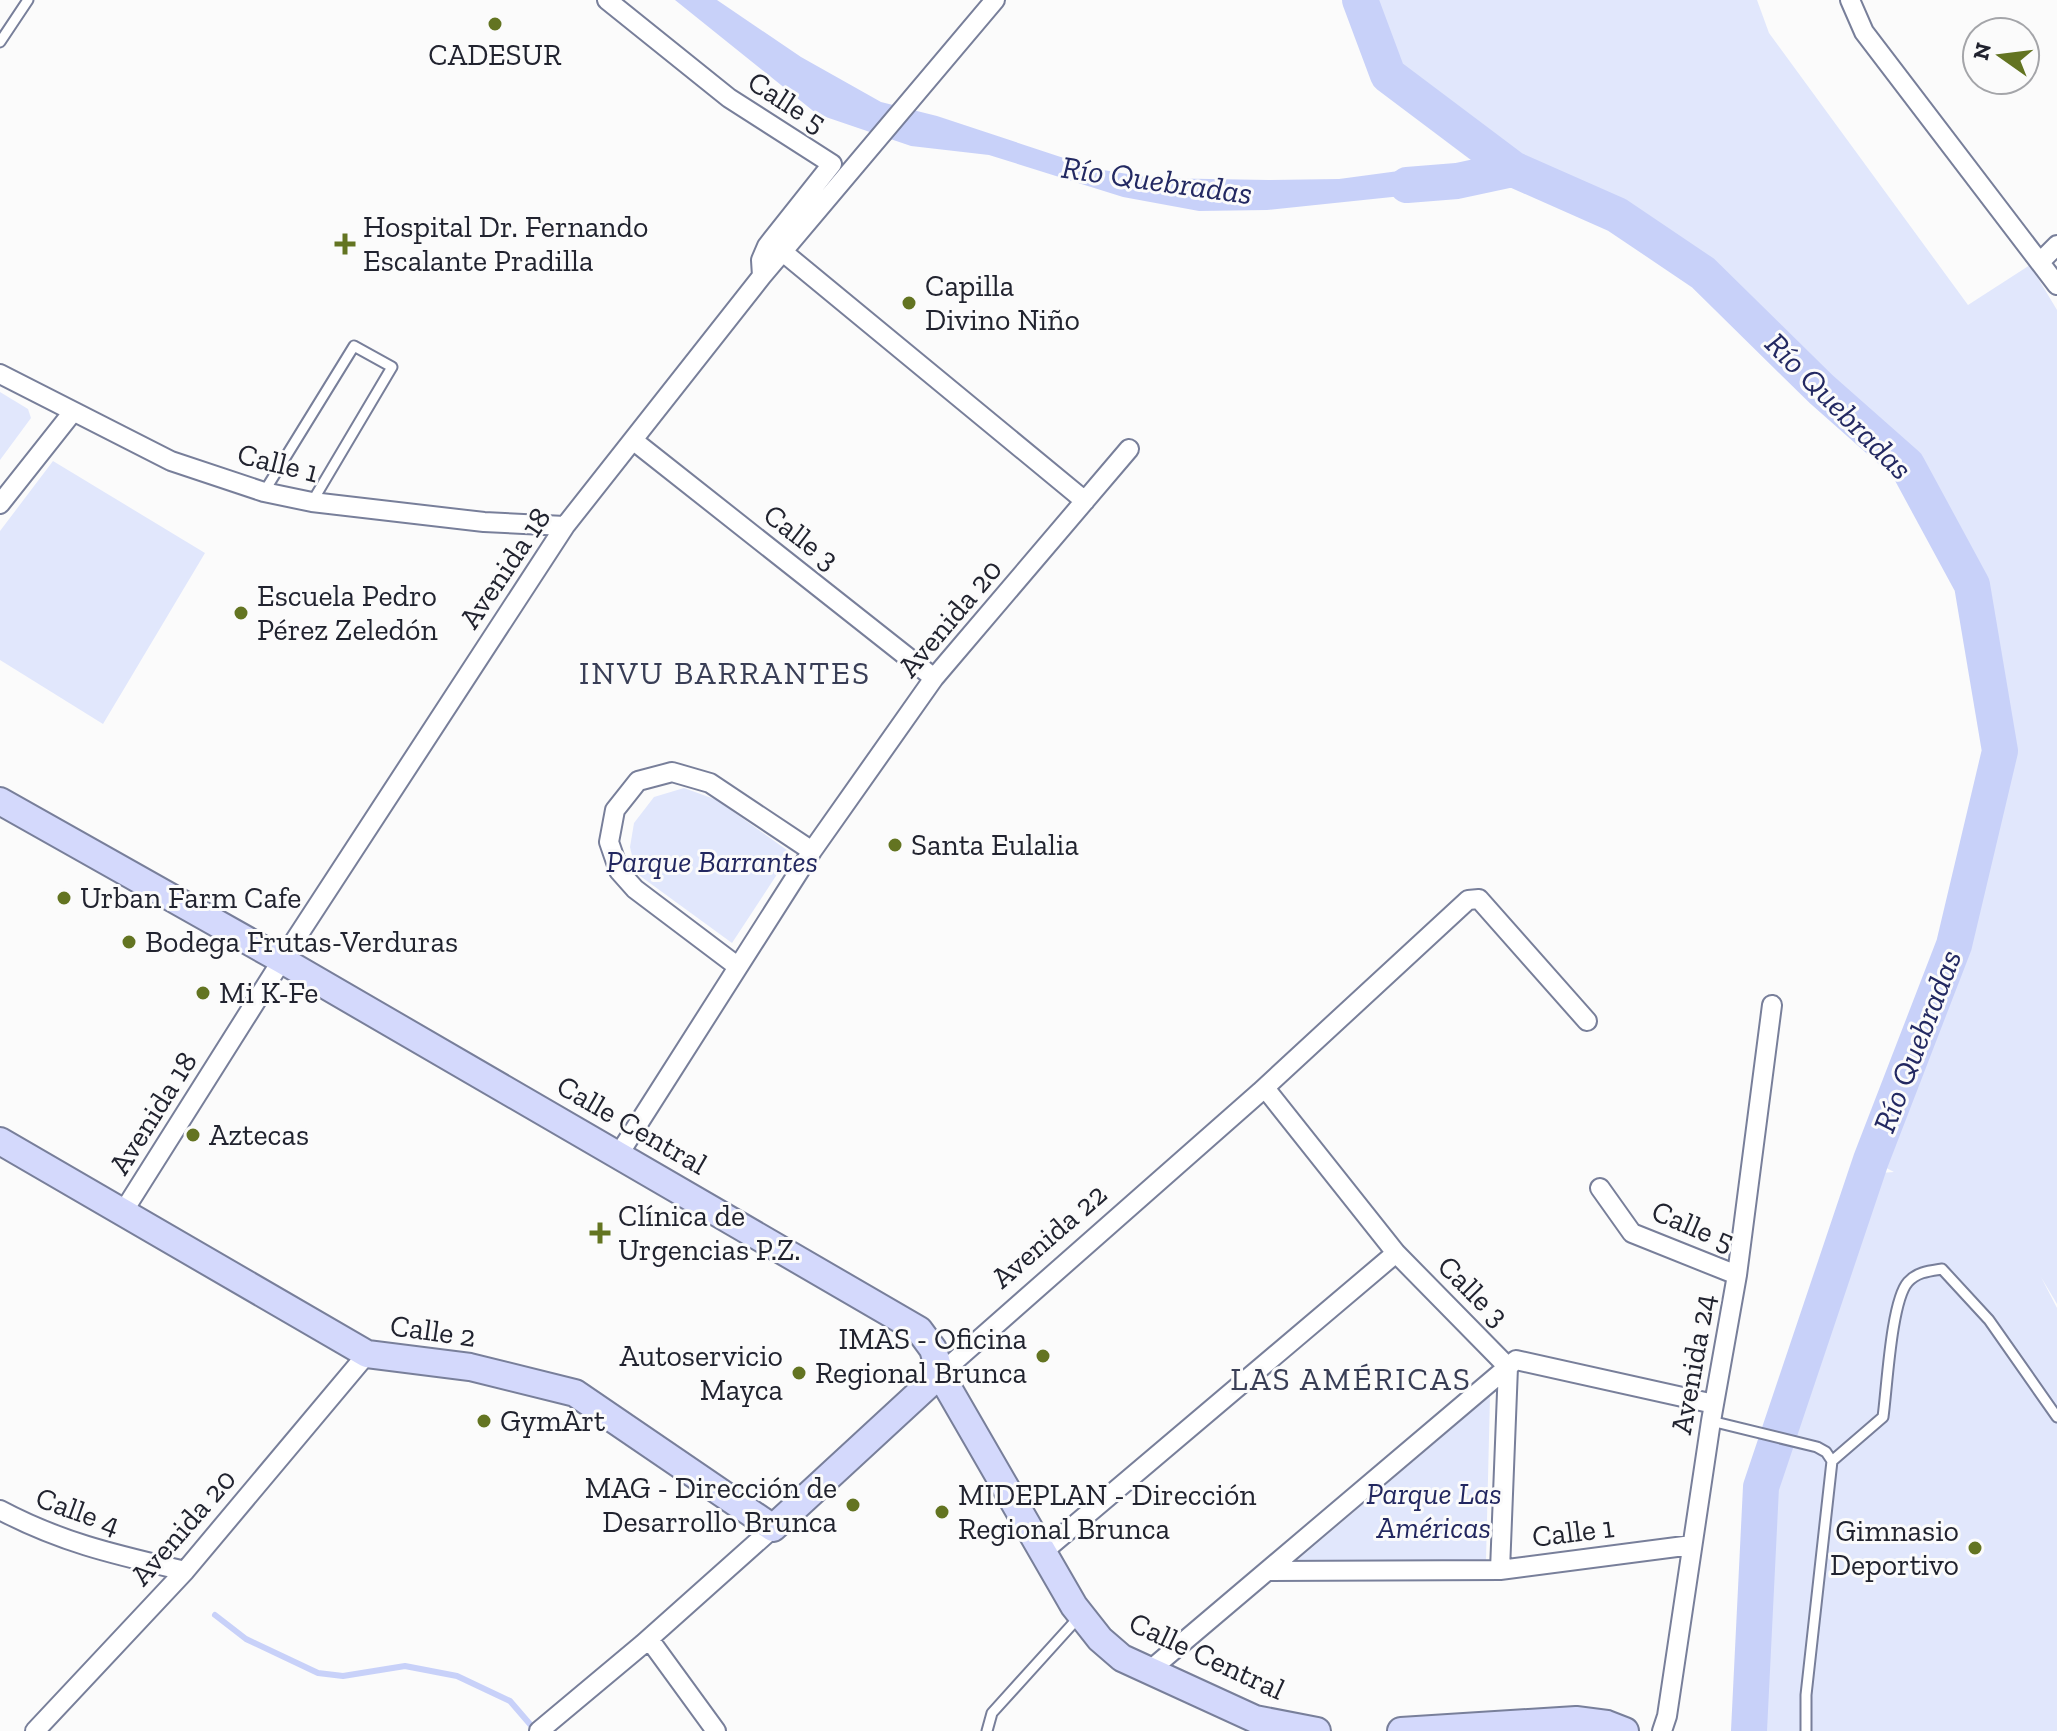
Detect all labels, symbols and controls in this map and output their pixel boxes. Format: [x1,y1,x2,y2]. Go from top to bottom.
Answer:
marker: CADESUR [486,15,504,33]
north arrow [1961,16,2041,96]
place label: CADESUR [428,37,562,73]
text: N [1967,40,1997,63]
street label: Calle 5 [741,63,833,141]
water label: Río Quebradas [1059,148,1255,212]
place label: Hospital Dr. Fernando Escalante Pradilla [363,209,648,279]
marker: Hospital Dr. Fernando Escalante Pradilla [334,233,356,255]
place label: Capilla Divino Niño [925,268,1080,338]
marker: Capilla Divino Niño [900,294,918,312]
water label: Río Quebradas [1758,325,1920,487]
street label: Calle 1 [234,436,322,490]
street label: Calle 3 [756,497,846,577]
street label: Avenida 18 [451,501,559,635]
street label: Avenida 20 [890,552,1010,684]
place label: Escuela Pedro Pérez Zeledón [257,578,438,648]
marker: Escuela Pedro Pérez Zeledón [232,604,250,622]
district label: INVU BARRANTES [579,654,871,692]
place label: Santa Eulalia [911,827,1079,863]
marker: Santa Eulalia [886,836,904,854]
park label: Parque Barrantes [606,844,818,880]
place label: Urban Farm Cafe [80,880,301,916]
marker: Urban Farm Cafe [55,889,73,907]
place label: Bodega Frutas-Verduras [145,924,458,960]
marker: Bodega Frutas-Verduras [120,933,138,951]
water label: Río Quebradas [1865,944,1969,1138]
place label: Mi K-Fe [219,975,318,1011]
marker: Mi K-Fe [194,984,212,1002]
street label: Avenida 18 [101,1045,205,1181]
street label: Calle Central [550,1068,714,1182]
place label: Aztecas [209,1117,309,1153]
marker: Aztecas [184,1126,202,1144]
street label: Avenida 22 [984,1176,1114,1296]
street label: Calle 5 [1646,1193,1740,1259]
place label: Clínica de Urgencias P.Z. [618,1198,801,1268]
marker: Clínica de Urgencias P.Z. [589,1222,611,1244]
street label: Calle 3 [1430,1248,1516,1334]
street label: Avenida 24 [1663,1291,1723,1437]
street label: Calle 2 [388,1307,478,1355]
place label: IMAS - Oficina Regional Brunca [815,1321,1027,1391]
place label: Autoservicio Mayca [620,1338,783,1408]
marker: IMAS - Oficina Regional Brunca [1034,1347,1052,1365]
district label: LAS AMÉRICAS [1230,1360,1472,1398]
marker: Autoservicio Mayca [790,1364,808,1382]
place label: GymArt [500,1403,605,1439]
marker: GymArt [475,1412,493,1430]
street label: Avenida 20 [123,1461,243,1593]
place label: MAG - Dirección de Desarrollo Brunca [585,1470,837,1540]
park label: Parque Las Américas [1366,1476,1502,1546]
place label: MIDEPLAN - Dirección Regional Brunca [958,1477,1257,1547]
street label: Calle 4 [31,1479,125,1543]
marker: MAG - Dirección de Desarrollo Brunca [844,1496,862,1514]
marker: MIDEPLAN - Dirección Regional Brunca [933,1503,951,1521]
street label: Calle 1 [1530,1509,1616,1555]
place label: Gimnasio Deportivo [1830,1513,1959,1583]
marker: Gimnasio Deportivo [1966,1539,1984,1557]
street label: Calle Central [1123,1604,1291,1708]

